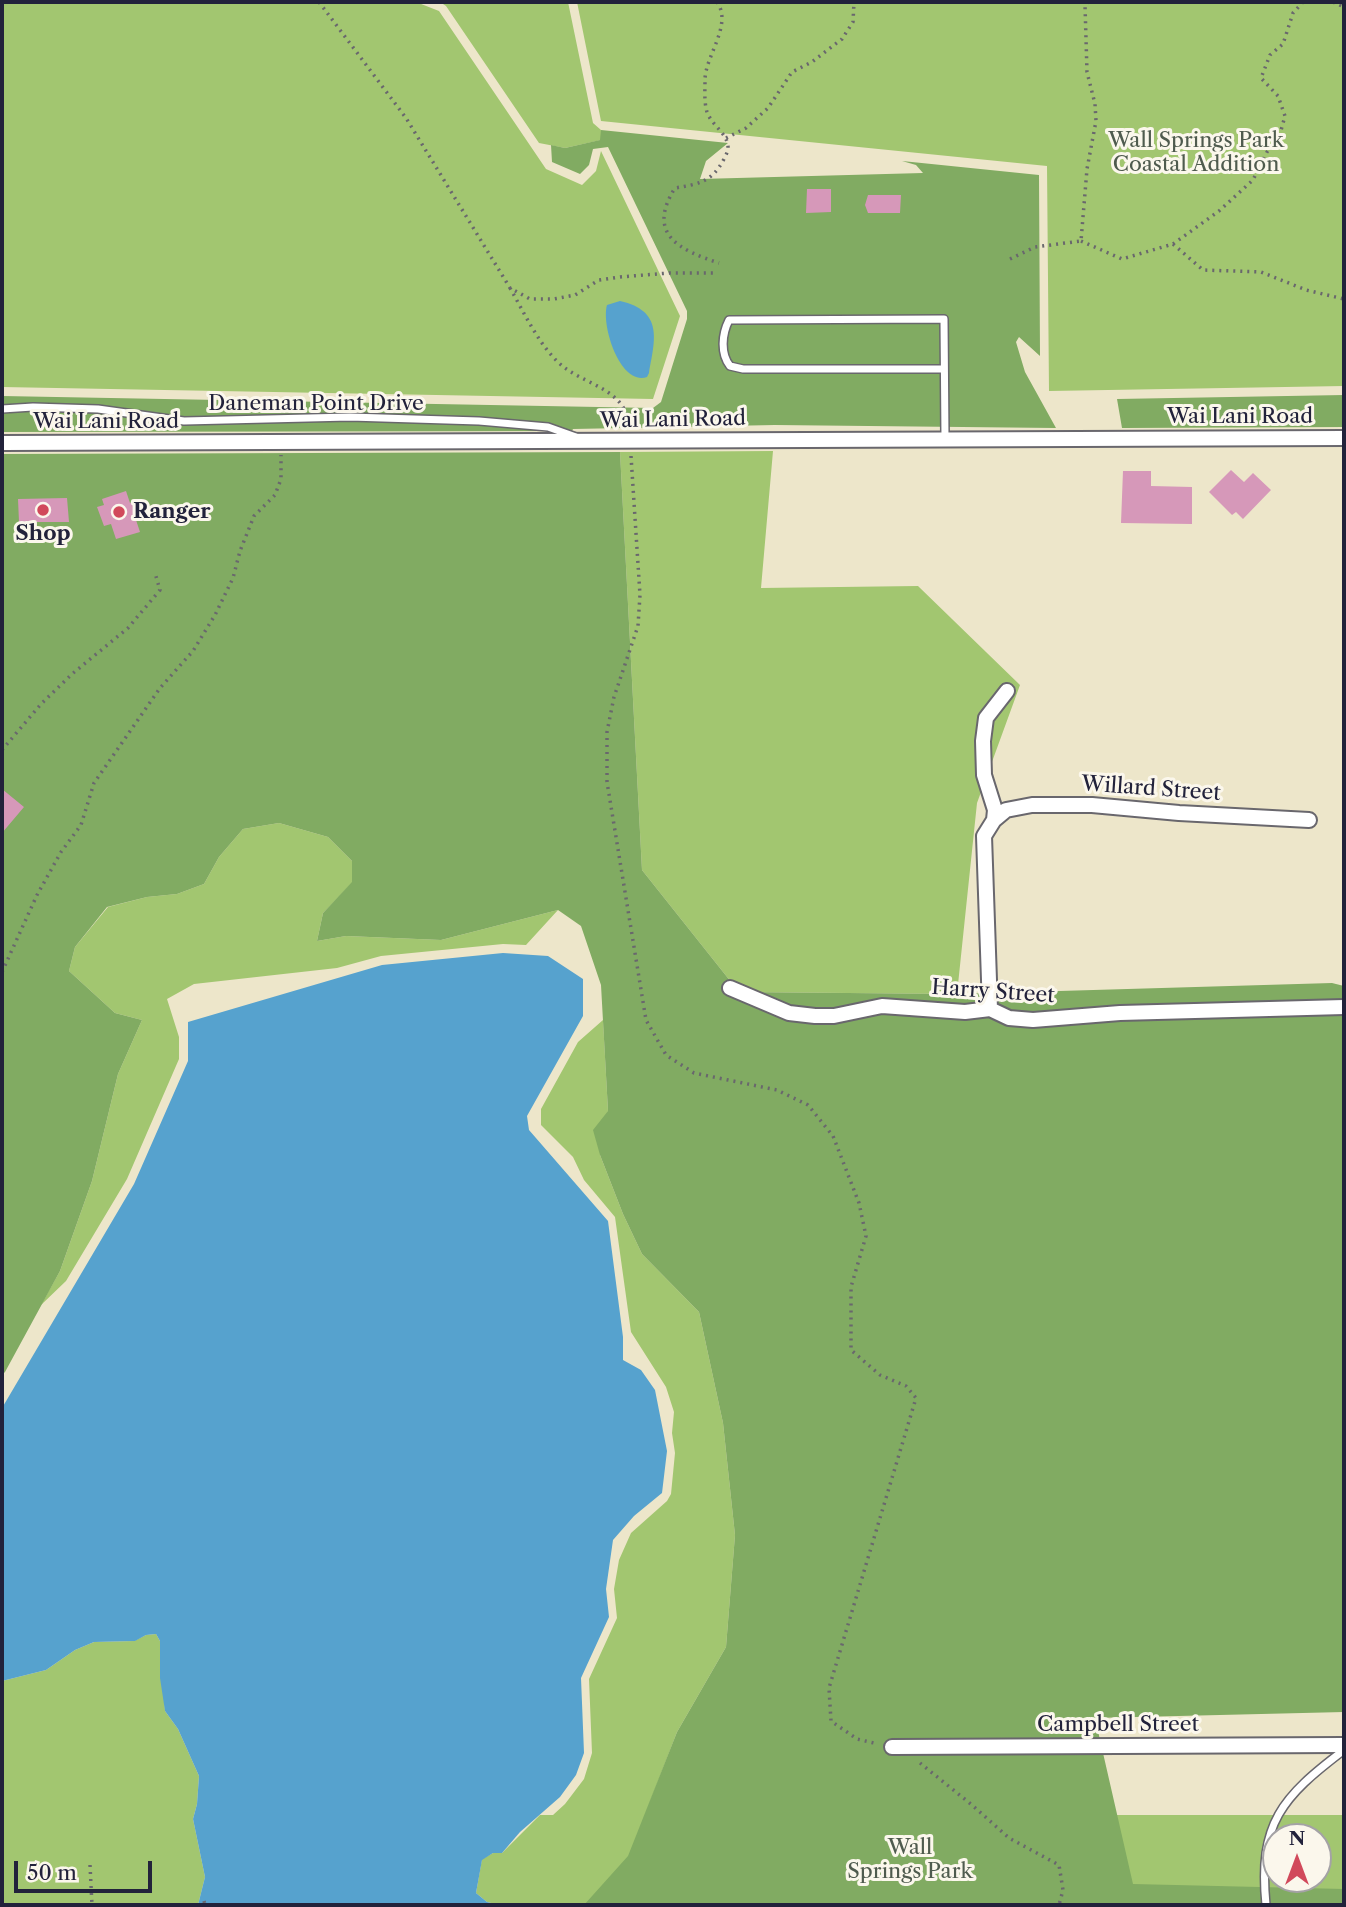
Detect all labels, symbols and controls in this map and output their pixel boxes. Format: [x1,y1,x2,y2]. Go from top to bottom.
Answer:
park label: Wall Springs Park Coastal Addition [1108,128,1284,178]
street label: Daneman Point Drive [208,391,424,417]
street label: Wai Lani Road [1167,404,1313,430]
street label: Wai Lani Road [600,406,746,434]
street label: Wai Lani Road [33,409,179,435]
place label: Ranger [133,499,211,525]
marker: Shop [35,502,51,518]
marker: Ranger [111,504,127,520]
place label: Shop [15,521,71,547]
street label: Willard Street [1081,772,1221,806]
street label: Harry Street [931,975,1055,1009]
street label: Campbell Street [1037,1712,1199,1738]
north arrow [1262,1823,1332,1893]
text: N [1289,1827,1305,1850]
park label: Wall Springs Park [847,1835,973,1885]
scale bar [18,1848,156,1892]
text: 50 m [27,1860,77,1885]

